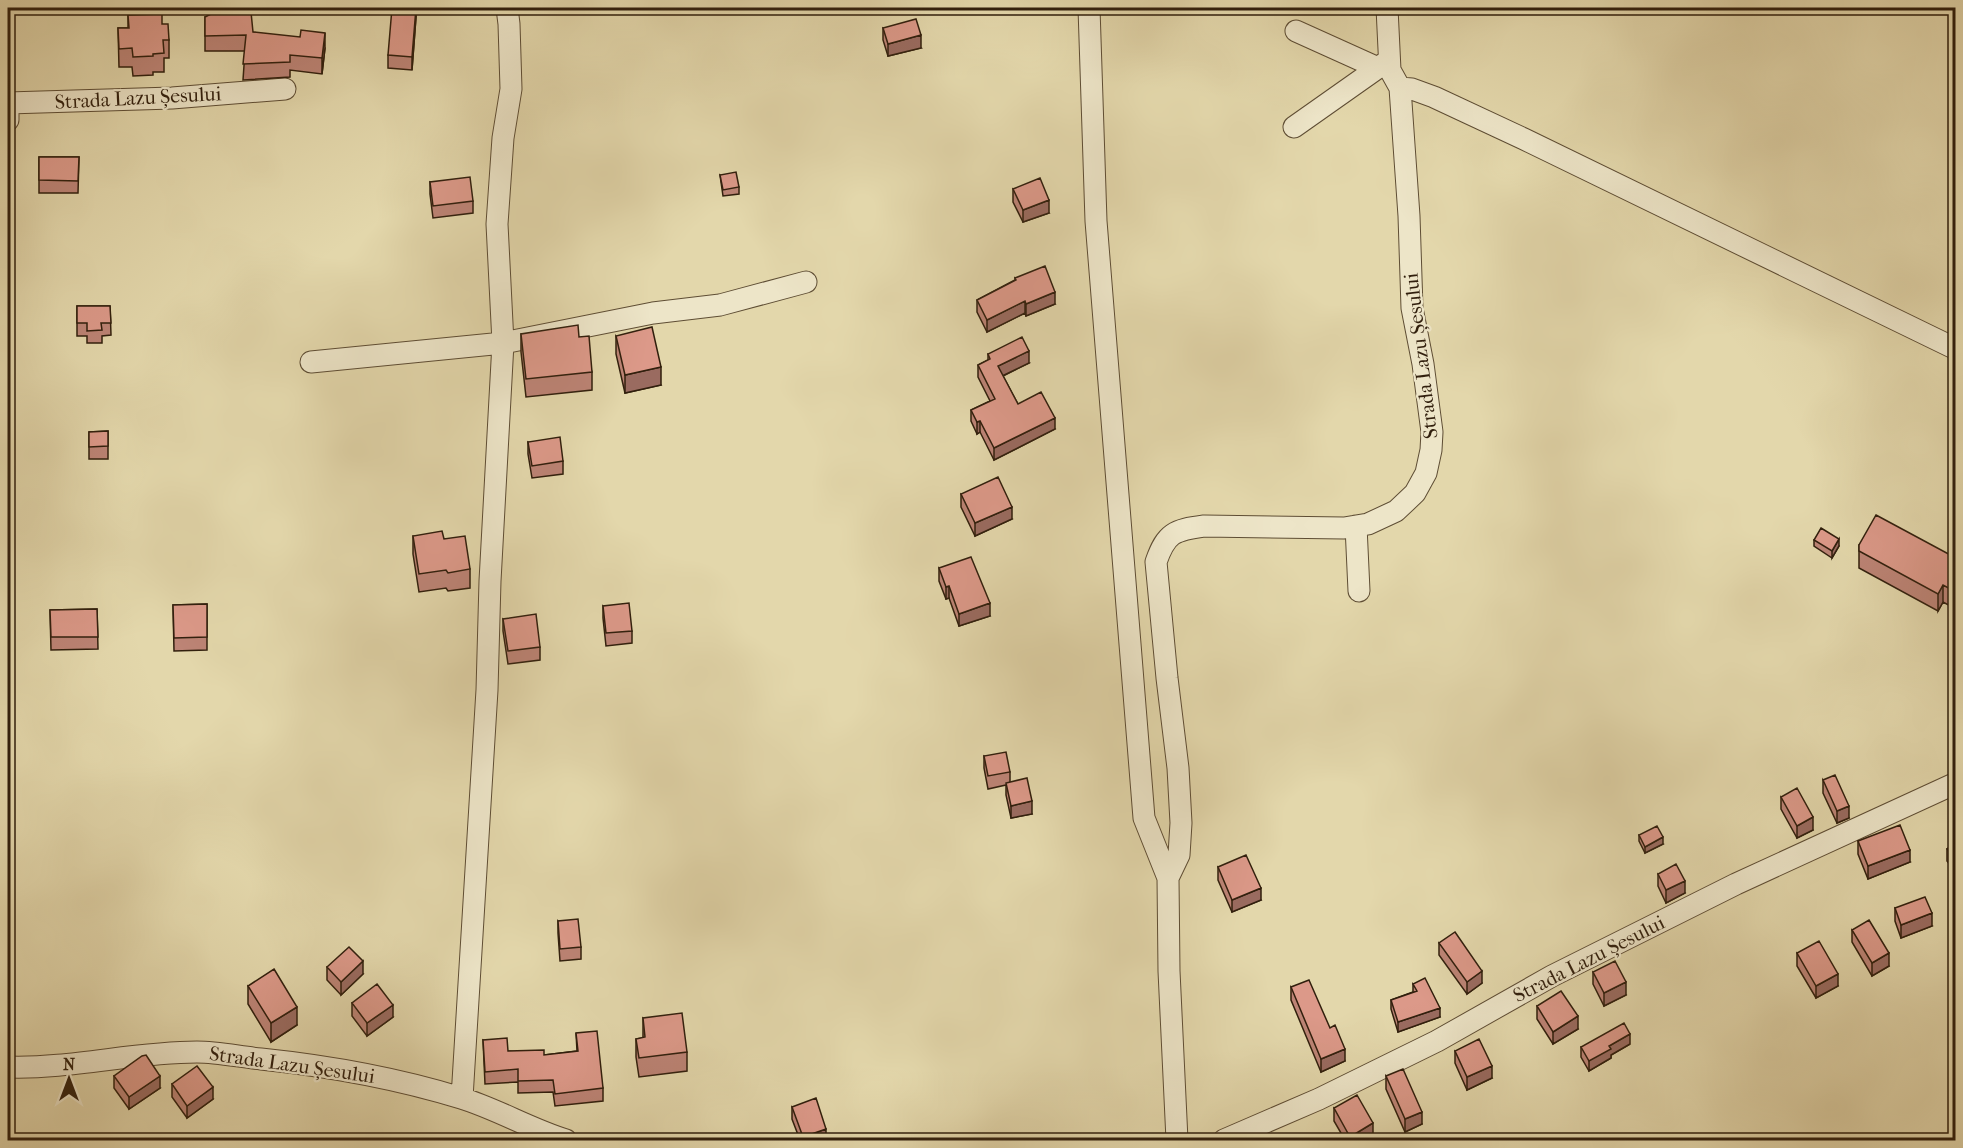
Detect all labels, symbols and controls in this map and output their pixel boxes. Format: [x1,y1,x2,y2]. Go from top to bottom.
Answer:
street label: Strada Lazu Șesului [54,82,222,115]
street label: Strada Lazu Șesului [1399,272,1444,440]
street label: Strada Lazu Șesului [1509,911,1669,1008]
street label: Strada Lazu Șesului [208,1042,376,1089]
north arrow [39,1049,99,1109]
text: N [63,1055,76,1074]

